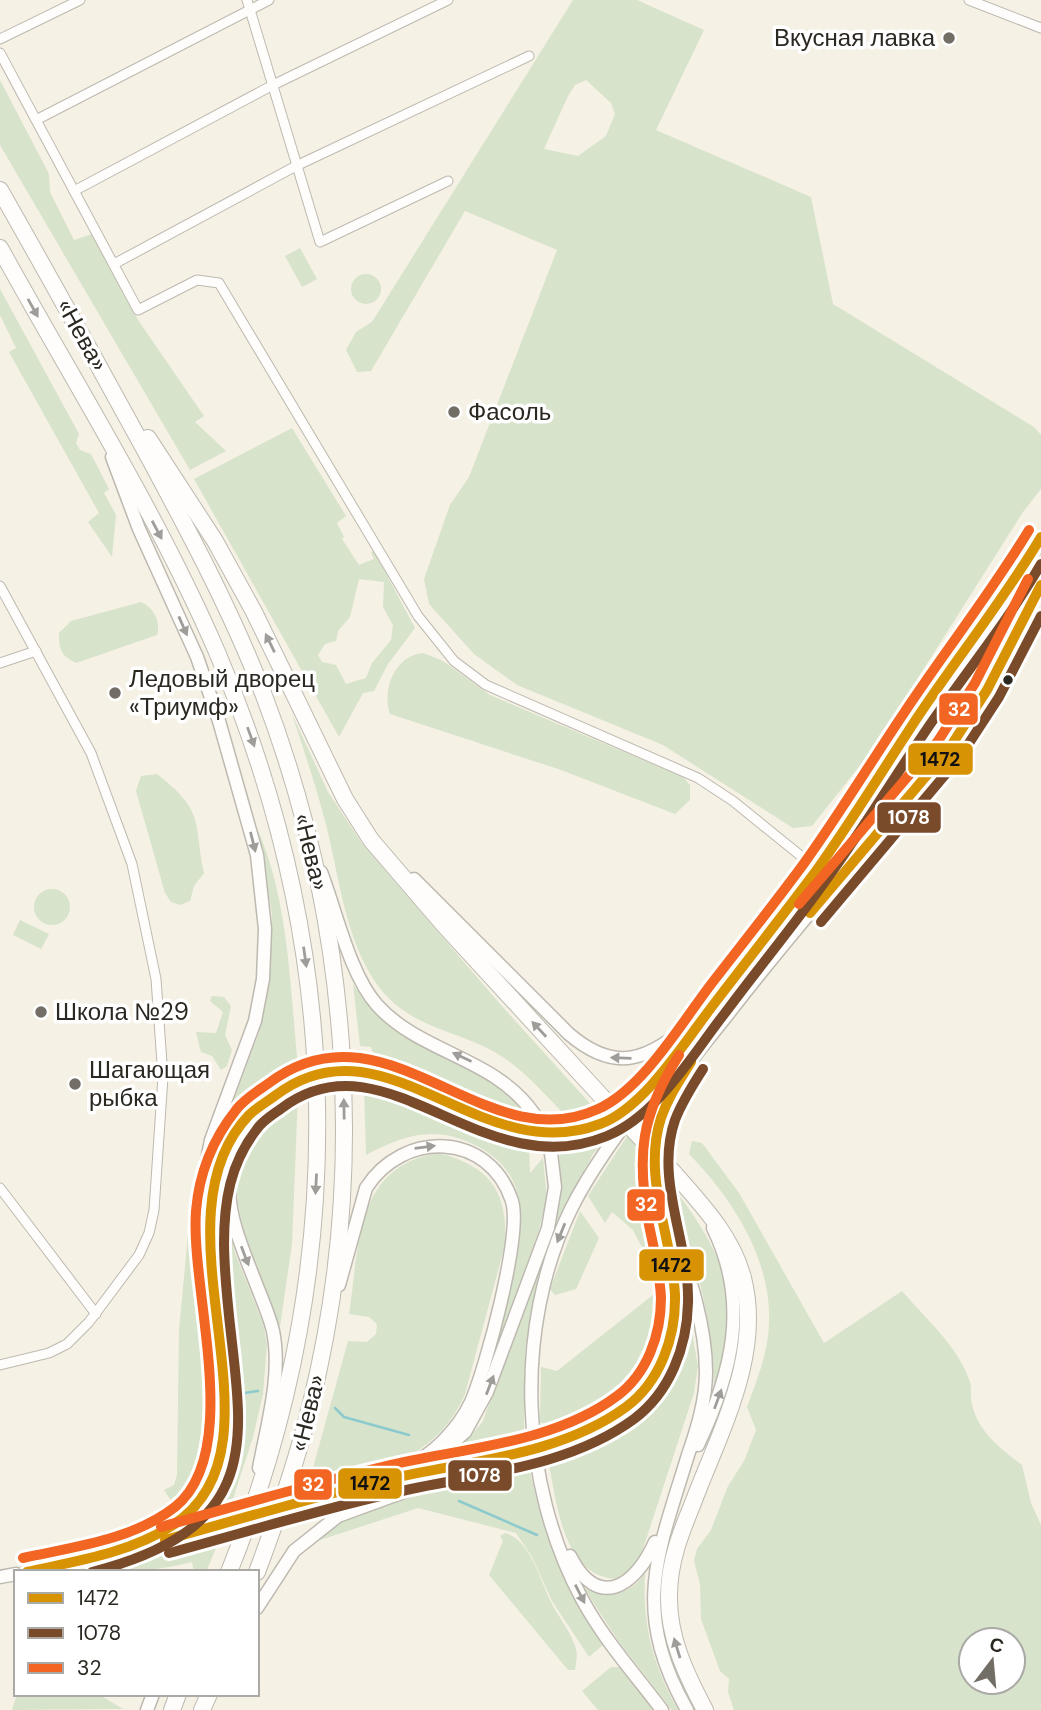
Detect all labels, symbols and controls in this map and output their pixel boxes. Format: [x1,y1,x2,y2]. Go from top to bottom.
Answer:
place label: Вкусная лавка [774,22,936,53]
marker: Вкусная лавка [941,30,957,46]
street label: «Нева» [50,293,115,376]
one-way arrow [27,298,39,318]
place label: Фасоль [468,396,551,427]
marker: Фасоль [446,404,462,420]
one-way arrow [151,520,163,540]
one-way arrow [177,616,189,636]
one-way arrow [264,633,275,653]
place label: Ледовый дворец «Триумф» [129,663,315,722]
unlabelled marker [1001,673,1015,687]
marker: Ледовый дворец «Триумф» [107,685,123,701]
line badge: 32 [938,692,979,726]
text: 32 [948,697,970,722]
one-way arrow [245,726,256,747]
line badge: 1472 [907,742,974,776]
text: 1472 [920,747,960,772]
line badge: 1078 [876,801,942,834]
text: 1078 [888,805,930,830]
street label: «Нева» [287,810,336,894]
one-way arrow [248,831,259,853]
one-way arrow [300,946,311,968]
place label: Школа №29 [55,996,189,1027]
marker: Школа №29 [33,1004,49,1020]
one-way arrow [531,1021,547,1038]
one-way arrow [452,1051,472,1063]
one-way arrow [610,1052,632,1063]
place label: Шагающая рыбка [89,1054,210,1113]
marker: Шагающая рыбка [67,1076,83,1092]
one-way arrow [338,1098,350,1120]
one-way arrow [414,1142,436,1153]
one-way arrow [310,1173,321,1195]
line badge: 32 [626,1188,666,1222]
text: 32 [635,1192,657,1217]
one-way arrow [556,1222,567,1243]
one-way arrow [240,1246,251,1267]
line badge: 1472 [638,1248,705,1282]
text: 1472 [651,1253,691,1278]
street label: «Нева» [283,1371,332,1455]
one-way arrow [485,1374,496,1395]
one-way arrow [713,1388,724,1409]
line badge: 1078 [447,1459,513,1492]
text: 1078 [459,1463,501,1488]
line badge: 1472 [337,1467,403,1500]
line badge: 32 [293,1468,333,1501]
text: 1472 [350,1471,390,1496]
text: 32 [302,1472,324,1497]
legend [14,1570,259,1696]
text: 1472 [77,1584,119,1612]
one-way arrow [574,1584,586,1604]
text: 1078 [77,1619,121,1647]
north arrow [957,1626,1027,1696]
text: С [987,1631,1007,1659]
one-way arrow [671,1637,682,1659]
text: 32 [77,1654,102,1682]

